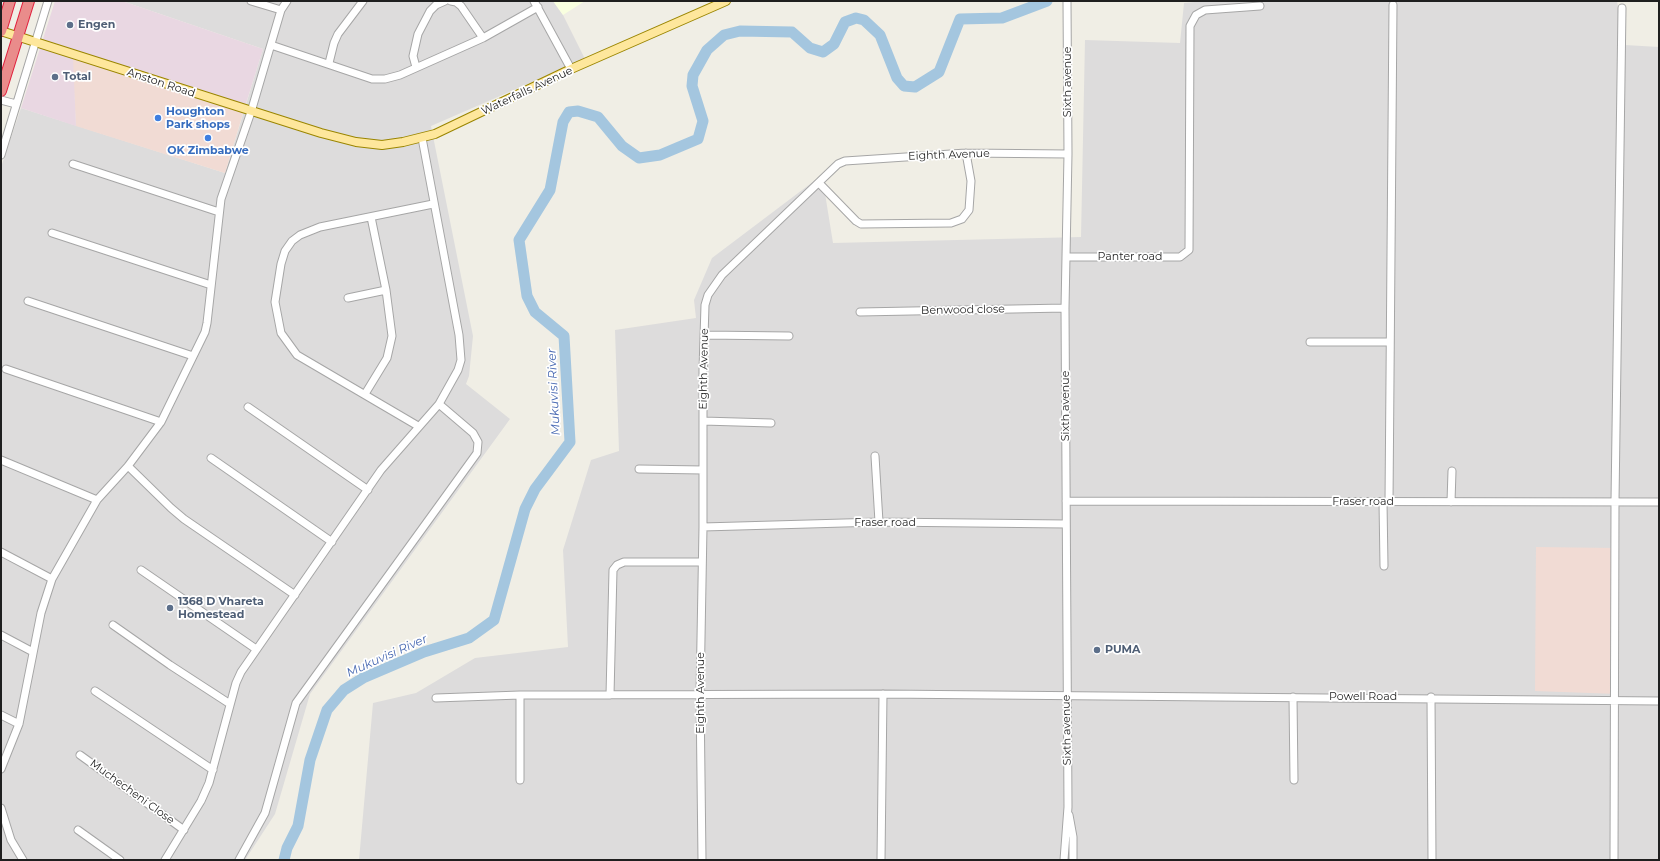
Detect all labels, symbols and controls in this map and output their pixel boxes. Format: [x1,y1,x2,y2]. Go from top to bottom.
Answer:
place label: Engen [78,18,115,32]
marker: Engen [65,20,75,30]
street label: Sixth avenue [1061,47,1075,117]
street label: Waterfalls Avenue [479,64,575,118]
street label: Anston Road [125,66,197,100]
place label: Total [63,70,91,84]
marker: Total [50,72,60,82]
place label: Houghton Park shops [166,105,230,131]
marker: Houghton Park shops [153,113,163,123]
marker: OK Zimbabwe [203,133,213,143]
place label: OK Zimbabwe [167,144,249,158]
street label: Eighth Avenue [908,147,990,163]
street label: Panter road [1098,250,1162,264]
street label: Benwood close [921,303,1005,317]
street label: Eighth Avenue [697,328,711,410]
water label: Mukuvisi River [545,348,563,436]
street label: Sixth avenue [1059,371,1073,441]
street label: Fraser road [1332,495,1394,509]
street label: Fraser road [854,516,916,530]
place label: 1368 D Vhareta Homestead [178,595,264,621]
marker: 1368 D Vhareta Homestead [165,603,175,613]
water label: Mukuvisi River [344,632,430,680]
place label: PUMA [1105,643,1141,657]
marker: PUMA [1092,645,1102,655]
street label: Eighth Avenue [694,652,708,734]
street label: Powell Road [1329,690,1397,704]
street label: Sixth avenue [1060,695,1074,765]
street label: Muchecheni Close [87,757,177,827]

